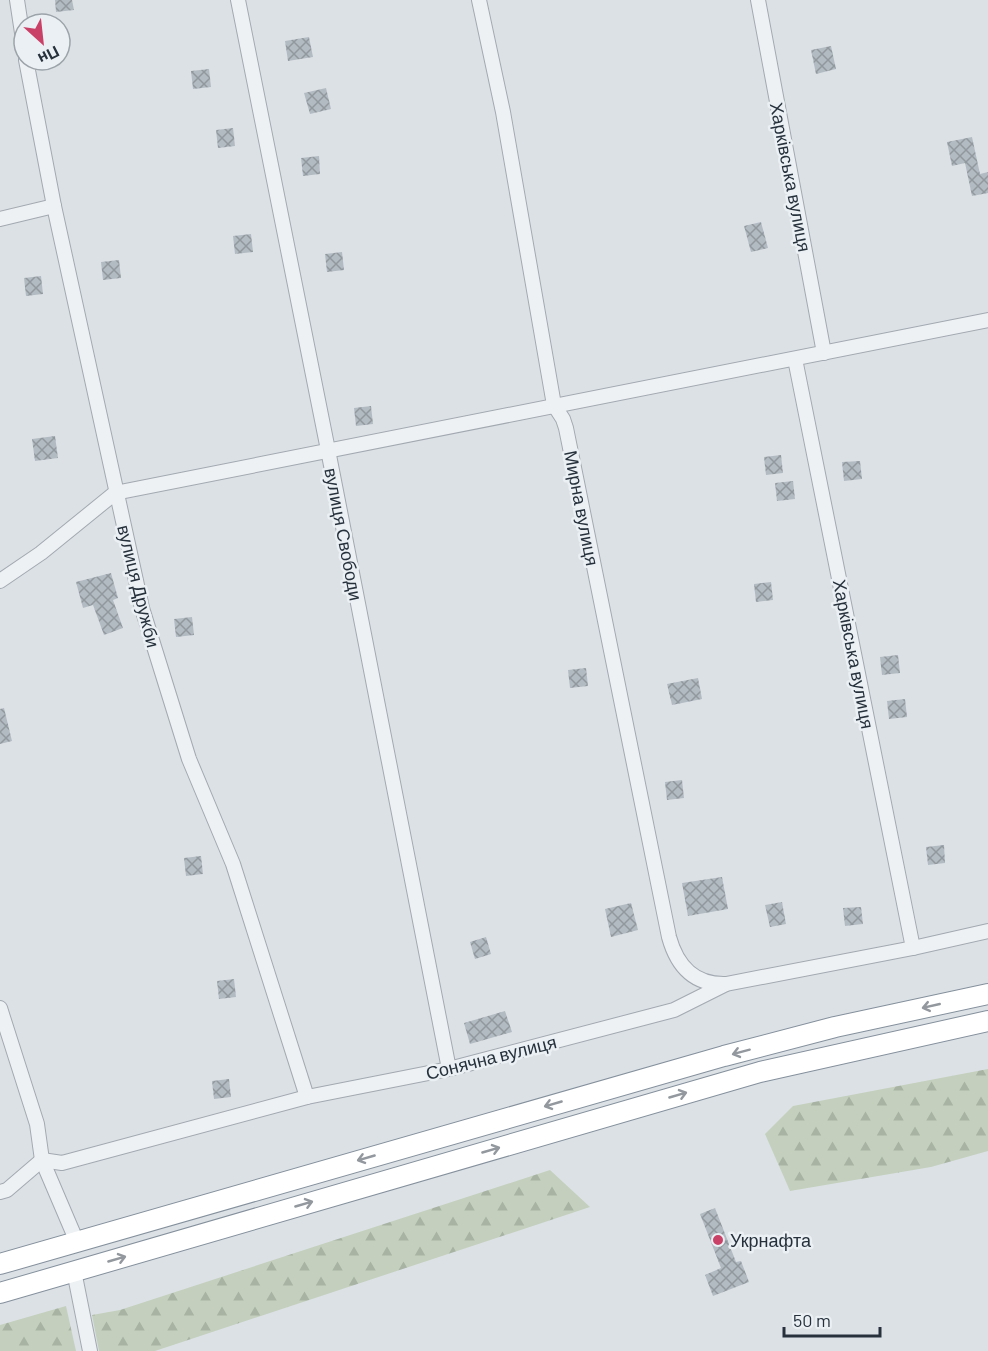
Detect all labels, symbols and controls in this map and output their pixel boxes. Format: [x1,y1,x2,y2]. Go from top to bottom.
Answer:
north arrow [12,12,72,72]
text: Пн [35,43,63,69]
street label: Харківська вулиця [766,100,816,254]
street label: Мирна вулиця [560,448,604,568]
street label: вулиця Свободи [320,466,368,602]
street label: вулиця Дружби [113,522,165,650]
street label: Харківська вулиця [829,577,879,731]
one-way arrow [921,1000,940,1012]
street label: Сонячна вулиця [423,1030,559,1084]
one-way arrow [732,1046,751,1058]
one-way arrow [668,1089,687,1100]
one-way arrow [544,1099,563,1110]
one-way arrow [481,1144,500,1155]
one-way arrow [357,1153,376,1164]
one-way arrow [294,1198,313,1209]
place label: Укрнафта [730,1229,812,1251]
marker: Укрнафта [711,1233,725,1247]
one-way arrow [107,1253,126,1264]
scale bar [784,1300,880,1338]
text: 50 m [793,1309,831,1331]

